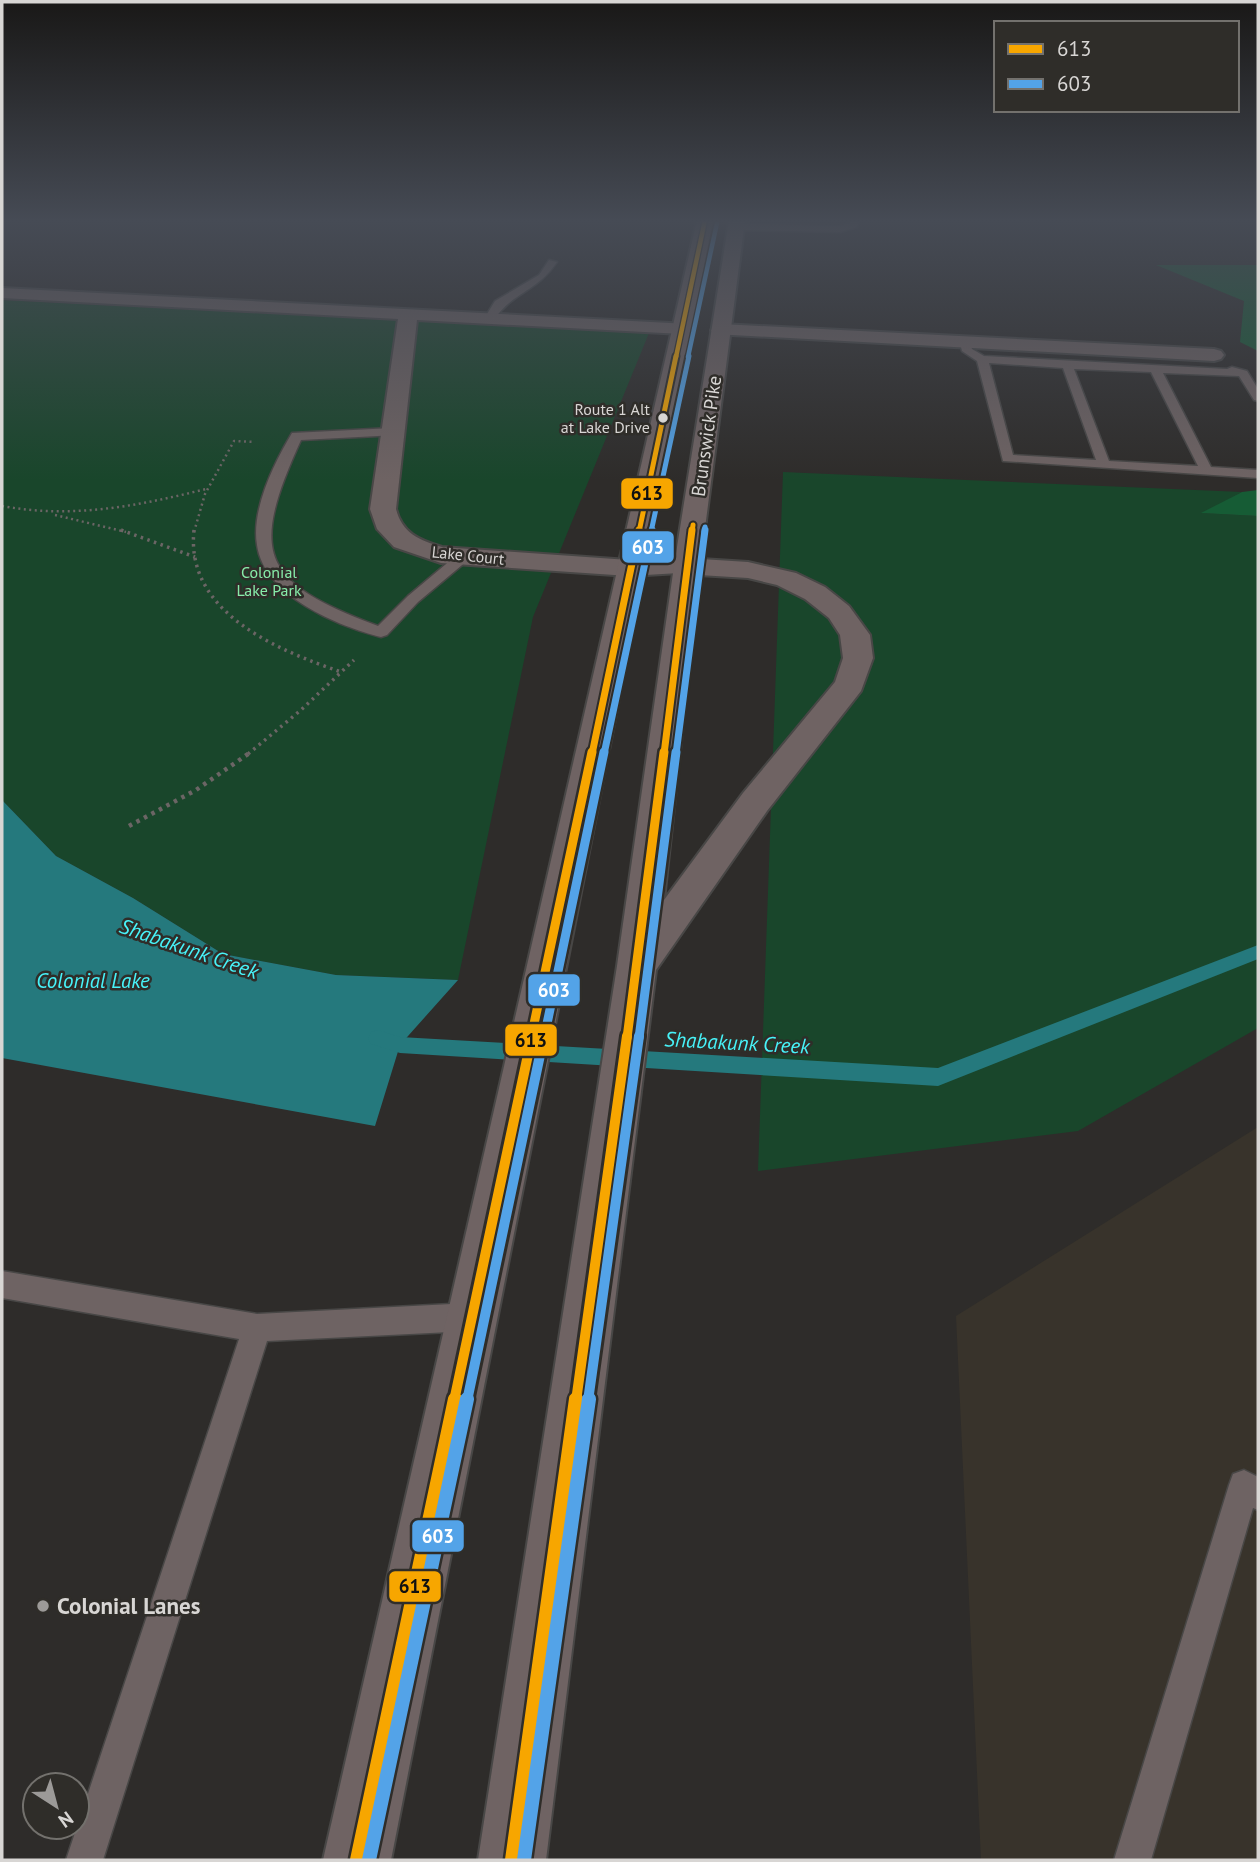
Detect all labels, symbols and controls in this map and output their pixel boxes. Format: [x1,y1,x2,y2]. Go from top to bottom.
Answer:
legend [994,21,1239,112]
text: 613 [1057,35,1091,62]
text: 603 [1057,70,1091,97]
street label: Brunswick Pike [686,374,726,498]
place label: Route 1 Alt at Lake Drive [561,399,651,437]
marker: Route 1 Alt at Lake Drive [656,411,670,425]
line badge: 613 [620,477,674,510]
text: 613 [631,481,663,505]
line badge: 603 [621,530,675,564]
text: 603 [632,535,664,559]
street label: Lake Court [431,541,506,569]
park label: Colonial Lake Park [236,562,302,600]
water label: Shabakunk Creek [116,912,264,985]
water label: Colonial Lake [36,967,150,994]
line badge: 603 [527,973,581,1007]
text: 603 [538,978,570,1002]
line badge: 613 [504,1023,558,1057]
water label: Shabakunk Creek [664,1025,812,1060]
text: 613 [515,1028,547,1052]
line badge: 603 [411,1519,465,1553]
text: 603 [422,1524,454,1548]
line badge: 613 [388,1570,442,1603]
text: 613 [399,1574,431,1598]
place label: Colonial Lanes [57,1591,201,1620]
marker: Colonial Lanes [35,1598,51,1614]
north arrow [21,1771,91,1841]
text: N [54,1806,78,1833]

